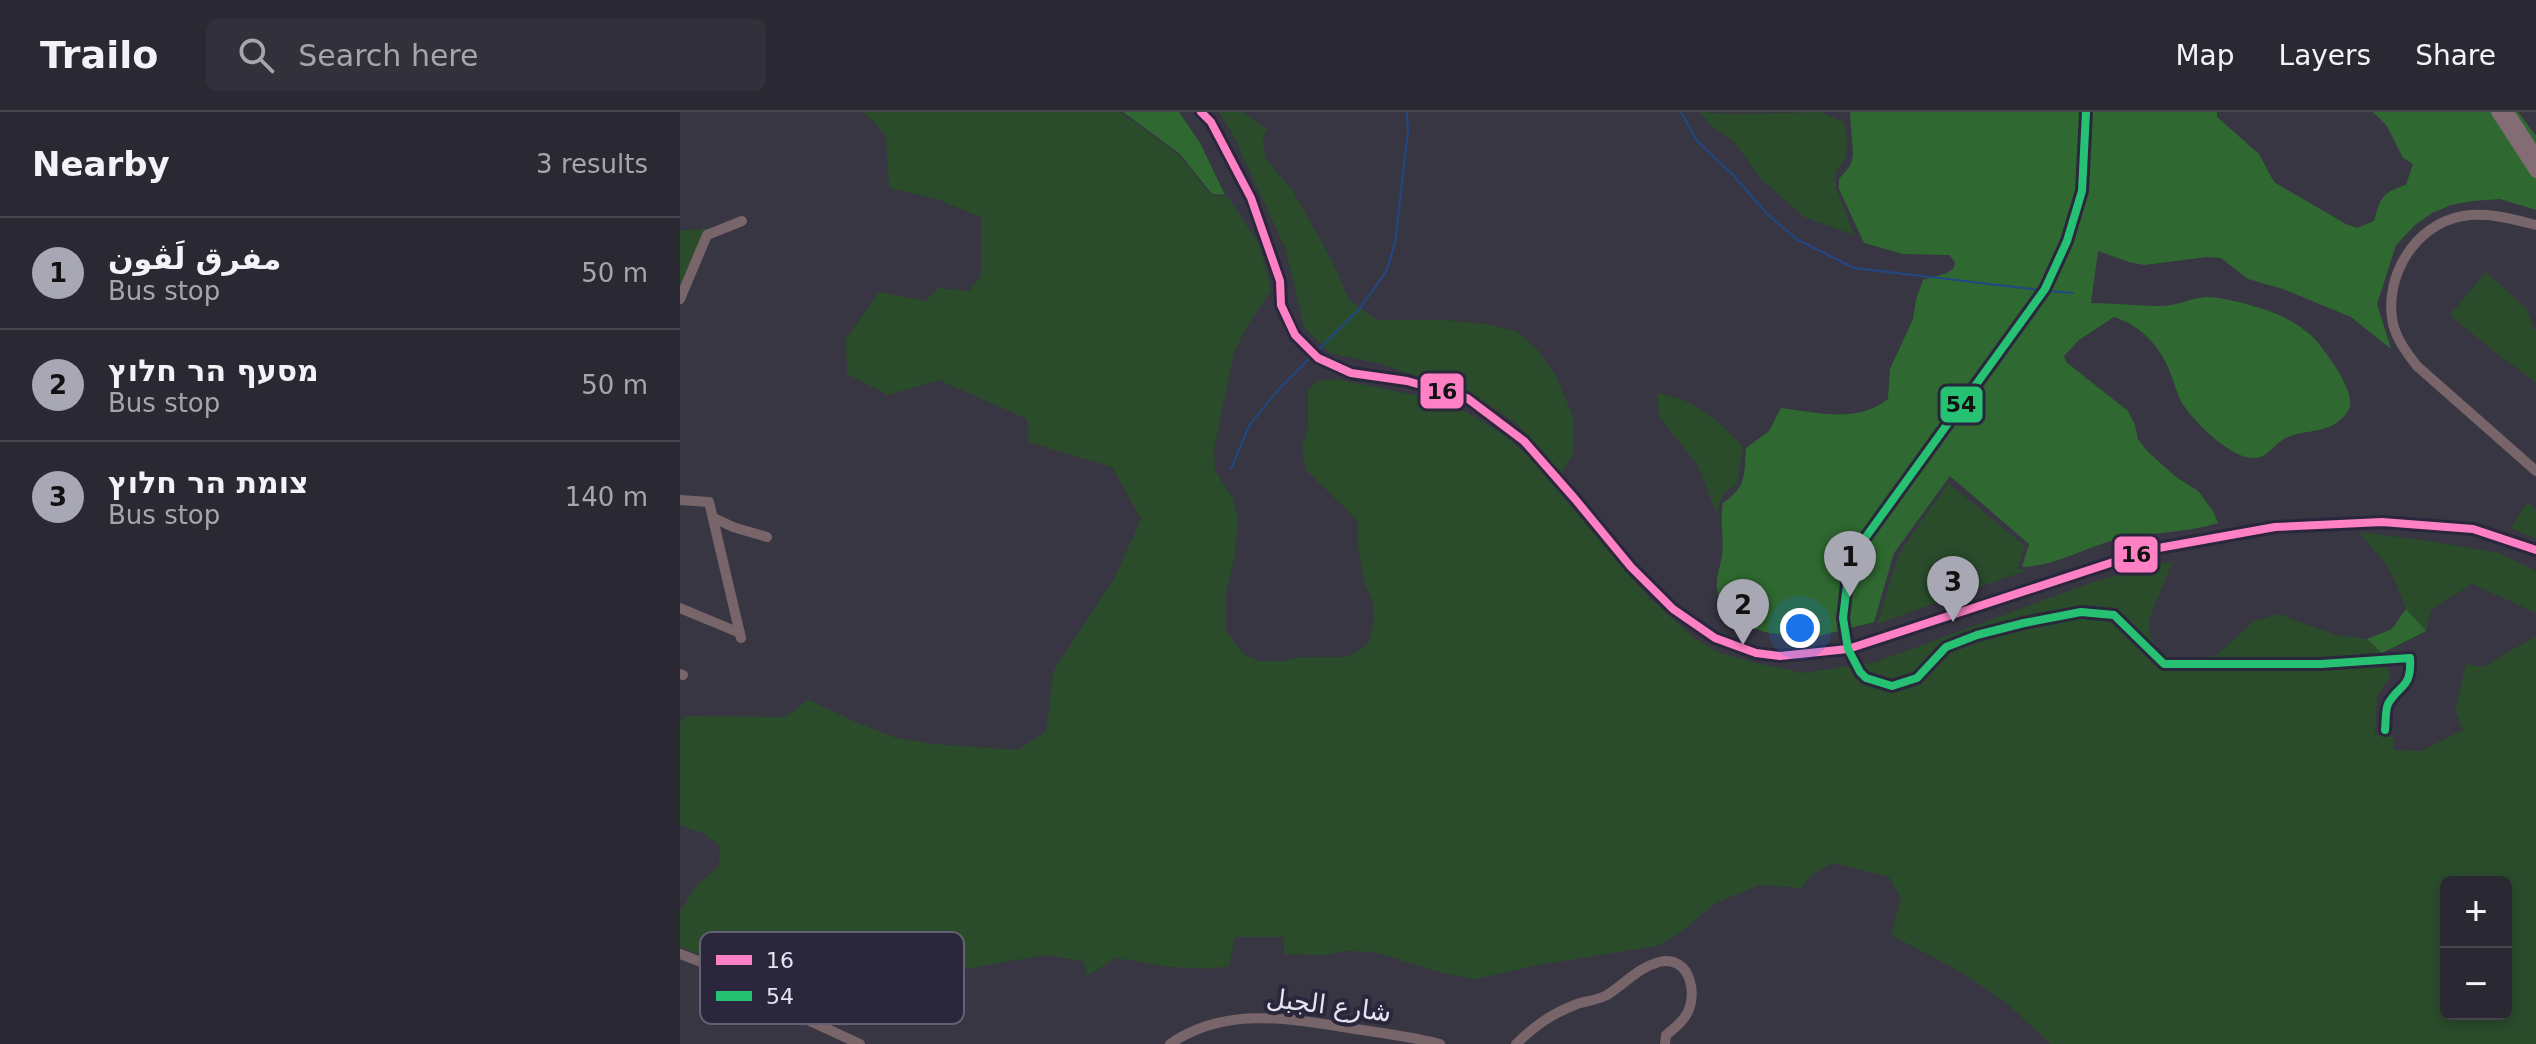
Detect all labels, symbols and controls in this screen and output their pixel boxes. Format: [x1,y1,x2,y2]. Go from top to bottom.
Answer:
search box [206,19,766,91]
text: Trailo [40,33,158,77]
icon: search [234,33,278,77]
text: Search here [298,38,479,73]
text: Map [2175,39,2235,72]
text: Layers [2279,39,2371,72]
text: Share [2415,39,2496,72]
text: Nearby [32,144,170,184]
text: 3 results [536,149,648,179]
text: مفرق لَڤون [108,241,281,276]
text: 1 [49,258,67,288]
text: 50 m [581,258,648,288]
text: Bus stop [108,276,220,306]
text: מסעף הר חלוץ [108,353,319,388]
text: 2 [49,370,67,400]
text: 50 m [581,370,648,400]
line badge: 16 [1419,372,1465,410]
text: 16 [1427,379,1457,404]
line badge: 54 [1939,385,1984,424]
text: Bus stop [108,388,220,418]
text: 54 [1946,392,1976,417]
text: צומת הר חלוץ [108,465,309,500]
text: 3 [49,482,67,512]
text: 140 m [565,482,648,512]
text: Bus stop [108,500,220,530]
pin: 1 [1824,531,1876,597]
line badge: 16 [2113,535,2159,574]
text: 16 [2121,542,2151,567]
pin: 3 [1927,556,1979,622]
pin: 2 [1717,579,1769,645]
your location [1780,608,1820,648]
map controls [2440,876,2512,1020]
button: + [2440,876,2512,948]
legend [700,932,964,1024]
text: 16 [766,948,794,973]
button: − [2440,948,2512,1020]
street label: شارع الجبل [1265,982,1393,1028]
text: 54 [766,984,794,1009]

